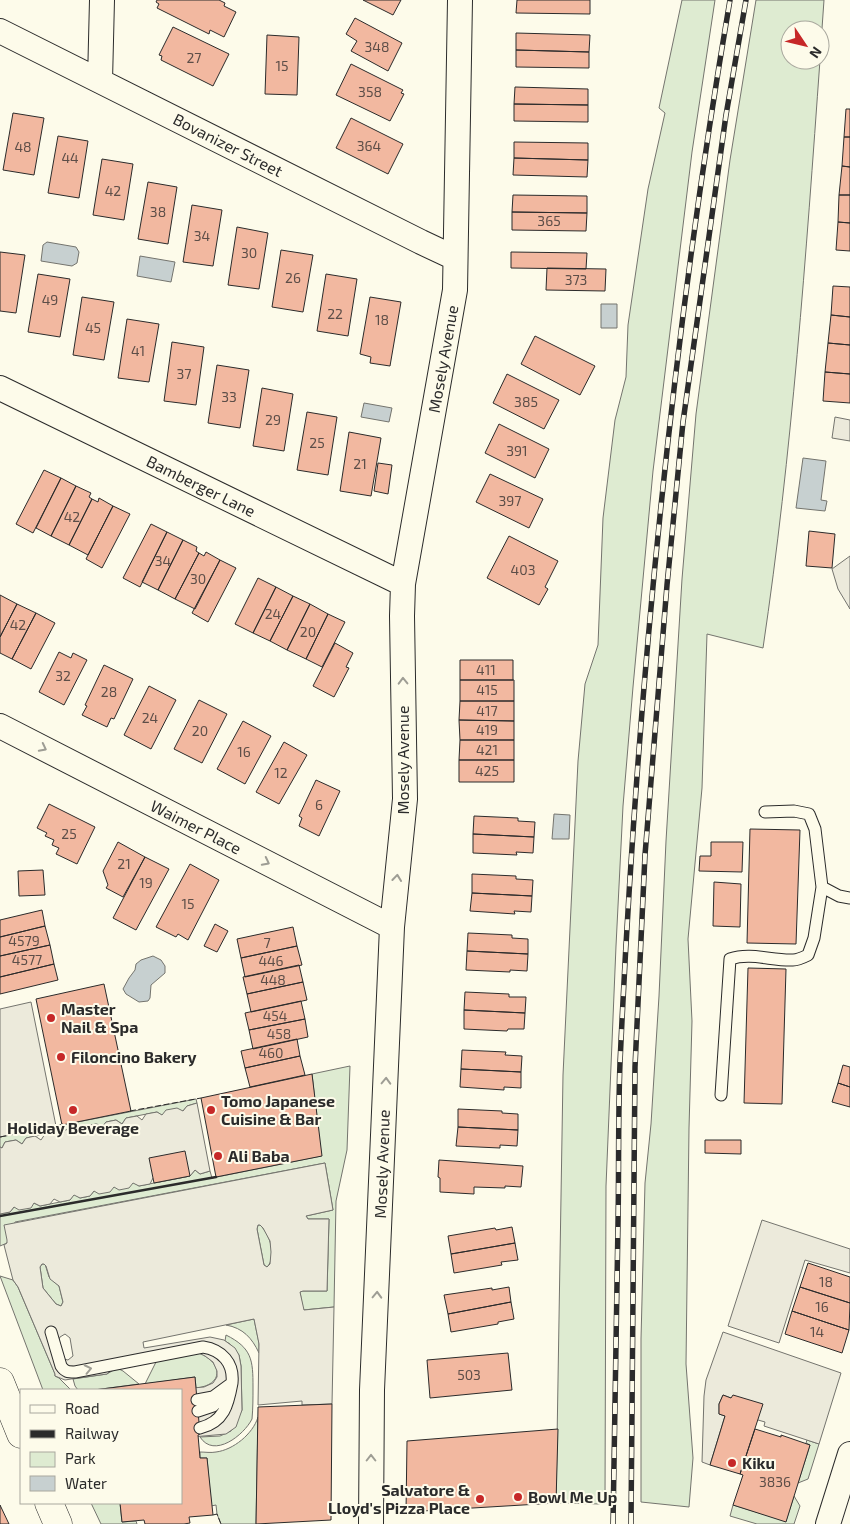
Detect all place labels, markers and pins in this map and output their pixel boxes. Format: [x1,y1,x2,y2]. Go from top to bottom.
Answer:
place label: Master Nail & Spa [61,999,138,1036]
marker: Master Nail & Spa [45,1012,57,1024]
place label: Filoncino Bakery [71,1047,197,1067]
marker: Filoncino Bakery [55,1051,67,1063]
place label: Tomo Japanese Cuisine & Bar [221,1091,335,1128]
marker: Holiday Beverage [67,1104,79,1116]
marker: Tomo Japanese Cuisine & Bar [205,1104,217,1116]
place label: Holiday Beverage [7,1118,139,1138]
place label: Ali Baba [228,1146,290,1165]
marker: Ali Baba [212,1150,224,1162]
place label: Kiku [742,1453,775,1472]
marker: Kiku [726,1457,738,1469]
place label: Salvatore & Lloyd's Pizza Place [328,1480,470,1518]
place label: Bowl Me Up [528,1487,617,1506]
marker: Bowl Me Up [512,1491,524,1503]
marker: Salvatore & Lloyd's Pizza Place [474,1493,486,1505]

